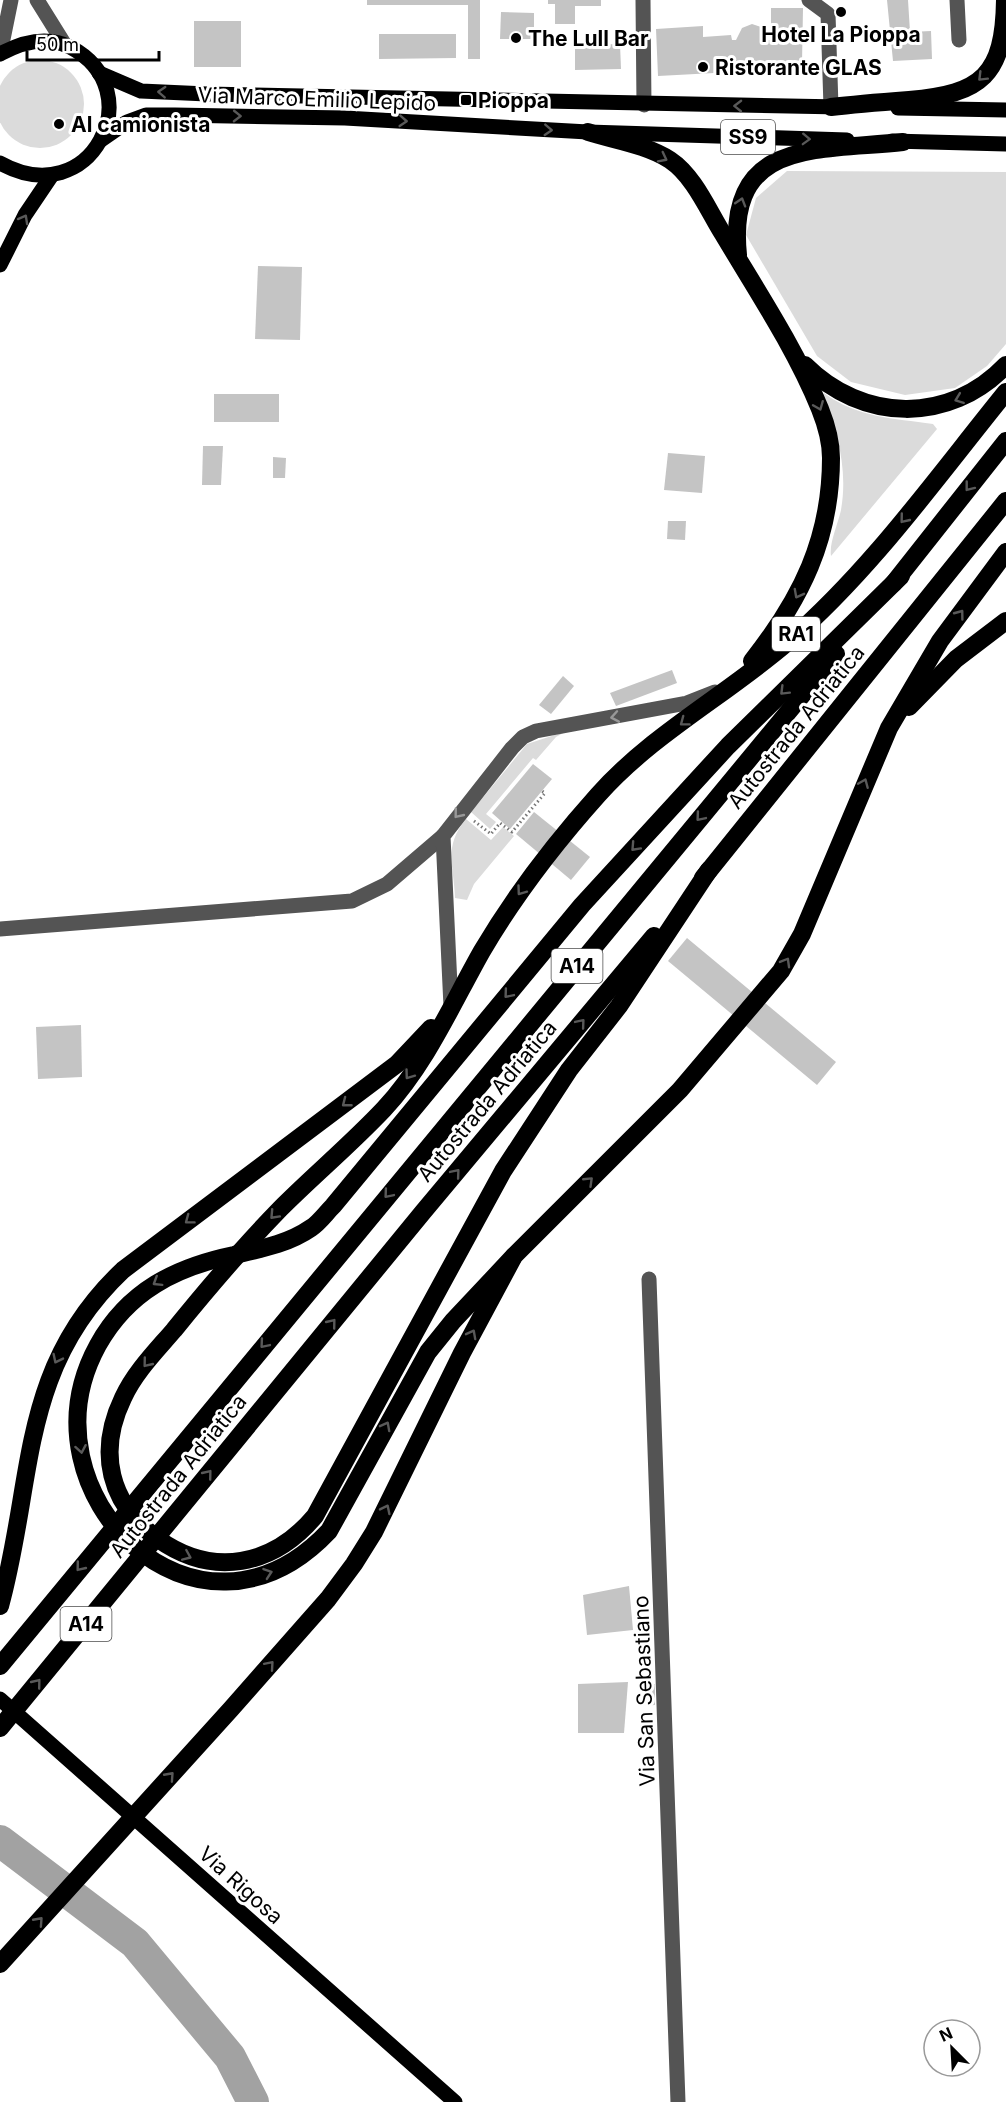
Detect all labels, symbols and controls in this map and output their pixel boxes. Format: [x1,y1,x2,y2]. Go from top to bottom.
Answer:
marker: Hotel La Pioppa [834,5,848,19]
place label: Hotel La Pioppa [761,22,921,47]
scale bar [27,24,159,62]
place label: The Lull Bar [528,26,649,51]
marker: The Lull Bar [509,31,523,45]
text: 50 m [36,34,79,55]
place label: Ristorante GLAS [715,55,882,80]
marker: Ristorante GLAS [696,60,710,74]
one-way arrow [979,69,990,80]
street label: Via Marco Emilio Lepido [197,82,437,116]
one-way arrow [158,85,167,98]
place label: Pioppa [478,88,549,113]
marker: Pioppa [459,93,473,107]
one-way arrow [733,100,742,112]
one-way arrow [232,110,241,122]
place label: Al camionista [71,112,210,137]
one-way arrow [398,115,407,128]
marker: Al camionista [52,117,66,131]
road number: SS9 [721,120,775,154]
one-way arrow [544,123,553,136]
one-way arrow [801,132,810,145]
one-way arrow [657,150,668,162]
one-way arrow [734,197,746,208]
one-way arrow [17,215,28,225]
one-way arrow [954,392,965,404]
one-way arrow [812,400,824,411]
one-way arrow [966,480,977,491]
one-way arrow [900,513,911,524]
one-way arrow [794,588,806,599]
one-way arrow [953,610,964,621]
road number: RA1 [772,617,820,651]
street label: Autostrada Adriatica [722,640,870,814]
one-way arrow [781,683,792,694]
one-way arrow [610,710,620,723]
one-way arrow [679,715,690,726]
one-way arrow [857,779,869,790]
one-way arrow [455,807,466,818]
one-way arrow [697,810,708,821]
one-way arrow [631,840,642,851]
one-way arrow [517,885,528,896]
road number: A14 [552,949,602,983]
one-way arrow [779,958,791,968]
one-way arrow [504,987,515,998]
street label: Autostrada Adriatica [412,1015,562,1187]
one-way arrow [574,1019,585,1030]
one-way arrow [405,1069,416,1080]
one-way arrow [342,1096,353,1107]
one-way arrow [448,1168,459,1179]
one-way arrow [582,1178,593,1189]
one-way arrow [385,1187,396,1198]
one-way arrow [270,1209,281,1219]
one-way arrow [185,1213,196,1224]
one-way arrow [153,1274,163,1286]
one-way arrow [324,1319,335,1330]
one-way arrow [465,1330,476,1341]
one-way arrow [260,1337,271,1348]
one-way arrow [52,1353,64,1364]
one-way arrow [143,1356,154,1367]
street label: Autostrada Adriatica [104,1389,252,1563]
one-way arrow [379,1422,390,1433]
one-way arrow [74,1443,87,1453]
one-way arrow [201,1470,212,1481]
one-way arrow [378,1505,390,1516]
one-way arrow [181,1549,192,1561]
one-way arrow [77,1560,88,1571]
one-way arrow [262,1568,272,1581]
street label: Via San Sebastiano [628,1595,660,1787]
road number: A14 [60,1607,112,1641]
one-way arrow [263,1661,274,1672]
one-way arrow [30,1679,41,1690]
one-way arrow [163,1772,174,1783]
street label: Via Rigosa [194,1841,288,1929]
one-way arrow [32,1917,43,1927]
north arrow [922,2018,982,2078]
text: N [936,2023,956,2046]

